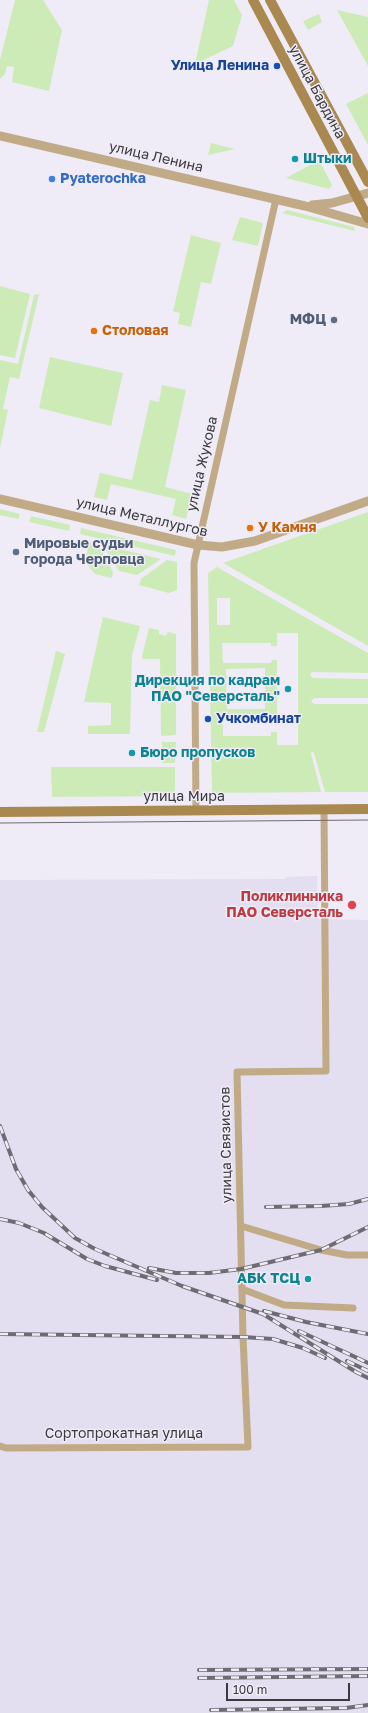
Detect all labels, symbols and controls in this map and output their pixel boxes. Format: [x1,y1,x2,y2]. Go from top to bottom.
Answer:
street label: улица Бардина [285,42,349,142]
place label: Улица Ленина [171,58,269,74]
marker: Улица Ленина [272,61,282,71]
street label: улица Ленина [107,138,205,176]
place label: Штыки [303,151,352,167]
marker: Штыки [290,154,300,164]
place label: Pyaterochka [60,171,146,187]
marker: Pyaterochka [47,174,57,184]
place label: МФЦ [290,312,326,328]
marker: МФЦ [329,315,339,325]
place label: Столовая [102,323,169,339]
marker: Столовая [89,326,99,336]
street label: улица Жукова [183,415,221,513]
street label: улица Металлургов [75,494,209,540]
place label: У Камня [258,520,317,536]
marker: У Камня [245,523,255,533]
place label: Мировые судьи города Черповца [24,536,144,568]
marker: Мировые судьи города Черповца [11,547,21,557]
place label: Дирекция по кадрам ПАО "Северсталь" [135,673,280,706]
marker: Дирекция по кадрам ПАО "Северсталь" [283,684,293,694]
place label: Учкомбинат [216,711,301,727]
marker: Учкомбинат [203,714,213,724]
place label: Бюро пропусков [140,745,255,761]
marker: Бюро пропусков [127,748,137,758]
street label: улица Мира [143,789,225,805]
place label: Поликлинника ПАО Северсталь [226,889,343,922]
marker: Поликлинника ПАО Северсталь [346,899,358,911]
street label: улица Связистов [217,1087,235,1203]
place label: АБК ТСЦ [237,1271,300,1287]
marker: АБК ТСЦ [303,1274,313,1284]
street label: Сортопрокатная улица [45,1426,203,1442]
scale bar [228,1675,352,1701]
text: 100 m [233,1682,267,1697]

